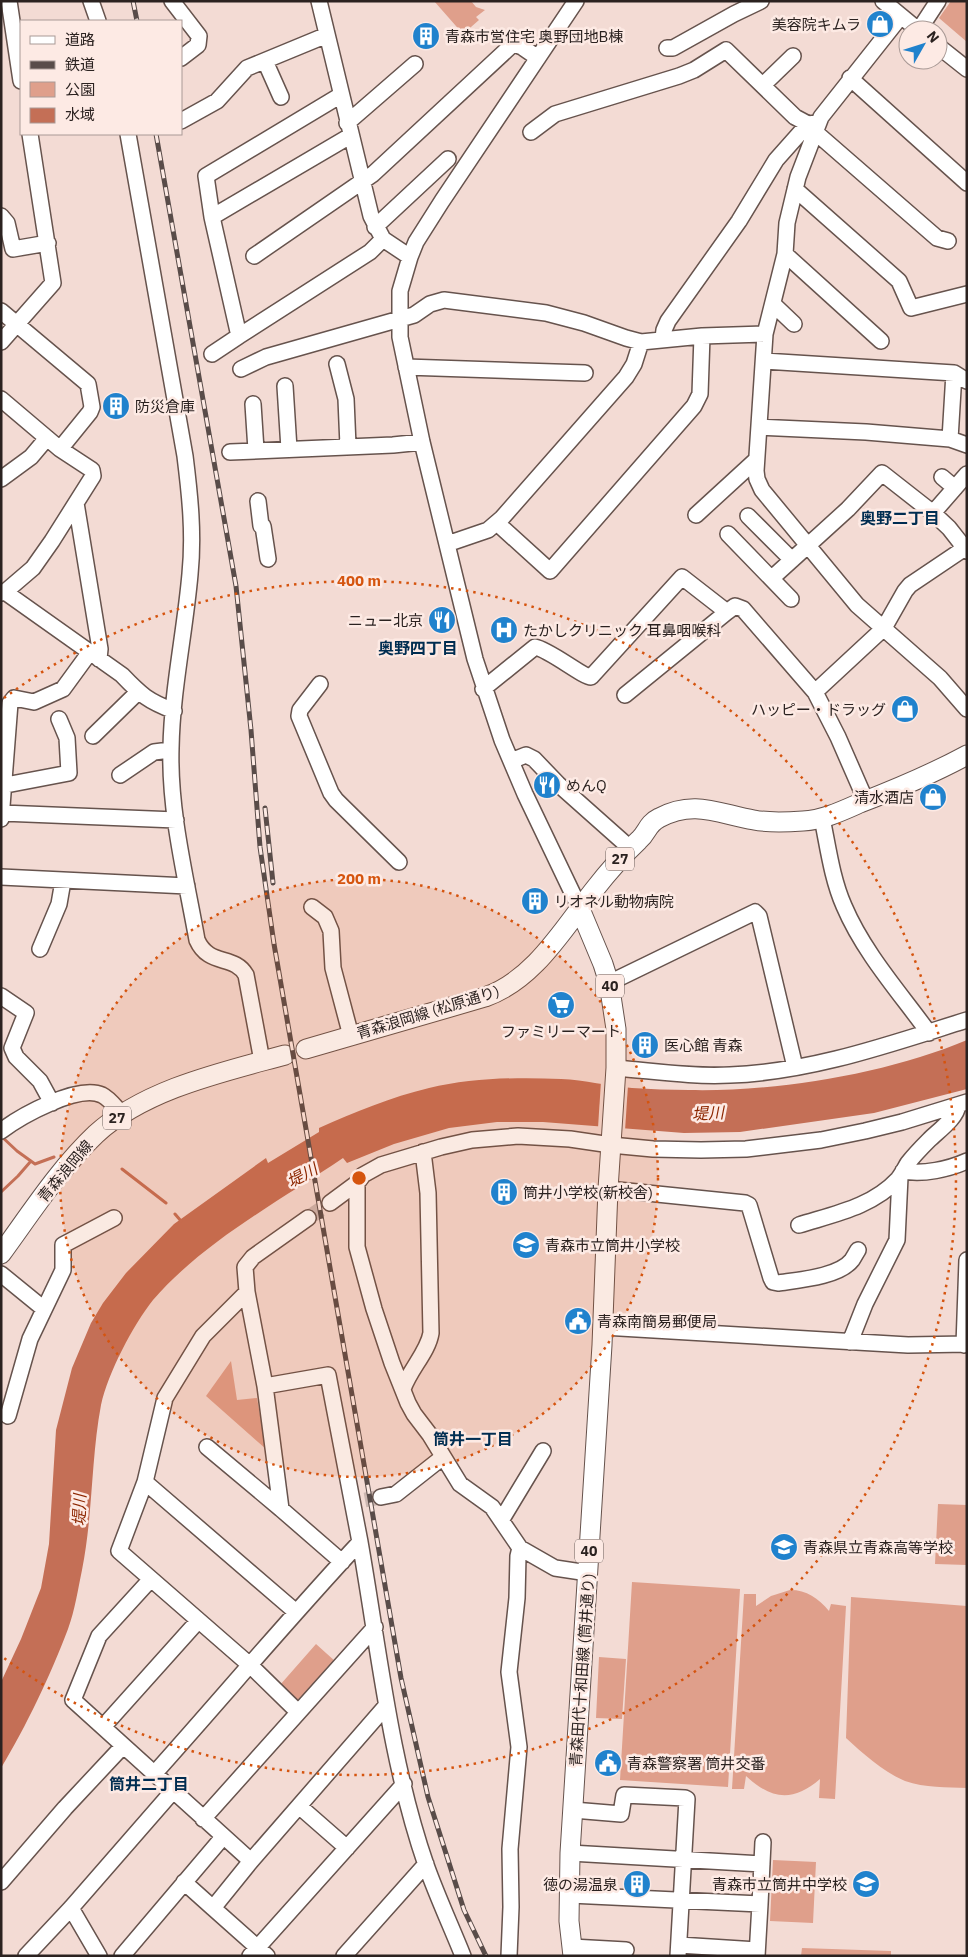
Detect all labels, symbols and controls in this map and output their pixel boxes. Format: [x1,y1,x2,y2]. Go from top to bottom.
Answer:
shop icon: 美容院キムラ [865,9,895,39]
place label: 美容院キムラ [772,15,861,34]
legend [20,20,182,135]
north arrow [898,20,948,70]
building icon: 青森市営住宅 奥野団地B棟 [411,21,441,51]
place label: 青森市営住宅 奥野団地B棟 [445,27,623,46]
text: N [923,27,943,46]
text: 道路 [65,30,95,49]
text: 鉄道 [65,55,95,74]
text: 公園 [65,80,95,99]
text: 水域 [65,105,95,124]
building icon: 防災倉庫 [101,391,131,421]
place label: 防災倉庫 [135,397,195,416]
district label: 奥野二丁目 [860,508,940,528]
text: 400 m [337,571,381,590]
restaurant icon: ニュー北京 [427,605,457,635]
place label: ニュー北京 [348,611,423,630]
hospital icon: たかしクリニック 耳鼻咽喉科 [489,615,519,645]
place label: たかしクリニック 耳鼻咽喉科 [523,621,722,640]
district label: 奥野四丁目 [378,638,458,658]
shop icon: ハッピー・ドラッグ [890,694,920,724]
place label: ハッピー・ドラッグ [751,700,886,719]
restaurant icon: めんQ [532,770,562,800]
place label: めんQ [566,776,607,795]
shop icon: 清水酒店 [918,782,948,812]
place label: 清水酒店 [854,788,914,807]
road number: 27 [606,848,634,871]
text: 200 m [337,869,381,888]
building icon: リオネル動物病院 [520,886,550,916]
place label: リオネル動物病院 [554,892,674,911]
road number: 40 [596,974,624,998]
street label: 青森浪岡線 (松原通り) [354,981,502,1043]
supermarket icon: ファミリーマート [546,990,576,1020]
place label: ファミリーマート [501,1022,621,1041]
building icon: 医心館 青森 [630,1030,660,1060]
place label: 医心館 青森 [664,1036,743,1055]
water label: 堤川 [691,1102,726,1124]
road number: 27 [103,1106,131,1130]
street label: 青森浪岡線 [34,1136,96,1206]
water label: 堤川 [283,1158,323,1191]
centre of rings [350,1169,368,1187]
building icon: 筒井小学校(新校舎) [489,1177,519,1207]
place label: 筒井小学校(新校舎) [523,1183,653,1202]
school or university icon: 青森市立筒井小学校 [511,1230,541,1260]
place label: 青森市立筒井小学校 [545,1236,680,1255]
public building icon: 青森南簡易郵便局 [563,1306,593,1336]
place label: 青森南簡易郵便局 [597,1312,717,1331]
district label: 筒井一丁目 [433,1429,513,1449]
water label: 堤川 [68,1492,90,1526]
school or university icon: 青森県立青森高等学校 [769,1532,799,1562]
place label: 青森県立青森高等学校 [803,1538,953,1557]
road number: 40 [575,1540,603,1562]
street label: 青森田代十和田線 (筒井通り) [566,1573,598,1767]
public building icon: 青森警察署 筒井交番 [593,1748,623,1778]
place label: 青森警察署 筒井交番 [627,1754,766,1773]
district label: 筒井二丁目 [109,1774,189,1794]
building icon: 徳の湯温泉 [622,1869,652,1899]
school or university icon: 青森市立筒井中学校 [851,1869,881,1899]
place label: 徳の湯温泉 [543,1875,618,1894]
place label: 青森市立筒井中学校 [712,1875,847,1894]

